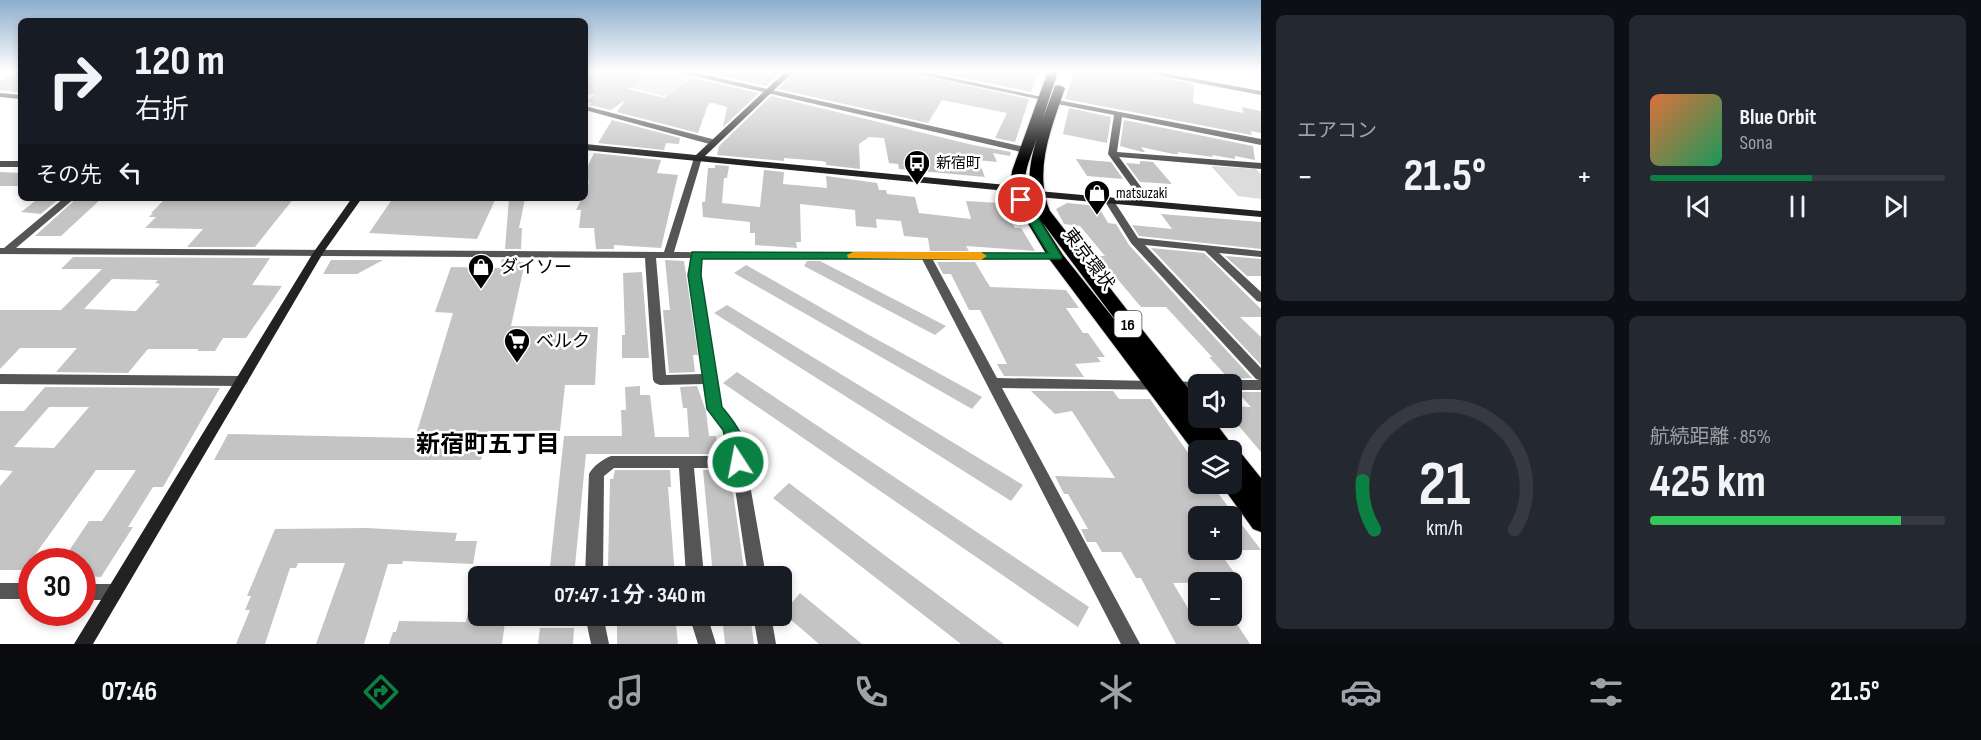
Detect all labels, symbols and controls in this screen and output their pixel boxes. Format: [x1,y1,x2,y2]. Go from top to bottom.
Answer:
text: 120 m [135,36,225,87]
icon: right [36,42,114,120]
text: 右折 [135,94,189,126]
text: Blue Orbit [1740,104,1816,131]
text: エアコン [1297,119,1377,143]
text: Sona [1740,131,1773,155]
bus stop icon: 新宿町 [902,148,932,186]
text: 21.5° [1403,149,1486,204]
place label: 新宿町 [936,154,981,173]
icon: left [114,156,147,189]
text: − [1297,157,1313,197]
text: + [1576,157,1593,197]
text: その先 [36,162,102,189]
pin [995,174,1046,225]
shop icon: matsuzaki [1082,178,1112,216]
icon: arrive [1004,183,1037,216]
place label: matsuzaki [1116,184,1167,203]
icon: previous [1682,190,1715,223]
icon: pause [1781,190,1814,223]
icon: next [1879,190,1912,223]
street label: 東京環状 [1059,224,1119,294]
shop icon: ダイソー [466,252,496,290]
place label: ダイソー [500,257,572,278]
road number: 16 [1114,311,1142,337]
supermarket icon: ベルク [502,326,532,364]
place label: ベルク [536,331,590,352]
map controls [1188,374,1242,626]
button: sound [1188,374,1242,428]
text: 航続距離 · 85% [1650,425,1771,449]
district label: 新宿町五丁目 [416,430,560,459]
position arrow [706,430,770,494]
button: layers [1188,440,1242,494]
text: 21 [1419,448,1471,523]
text: 425 km [1650,455,1766,510]
button: + [1188,506,1242,560]
text: km/h [1426,516,1463,541]
speed limit sign: 30 [18,548,96,626]
button: − [1188,572,1242,626]
text: 07:47 · 1 分 · 340 m [554,582,706,609]
icon: directions [360,671,402,713]
icon: music [605,671,647,713]
icon: phone [850,671,892,713]
icon: climate [1095,671,1137,713]
icon: car [1340,671,1382,713]
icon: filters [1585,671,1627,713]
text: 07:46 [101,676,157,708]
text: 21.5° [1830,676,1879,708]

